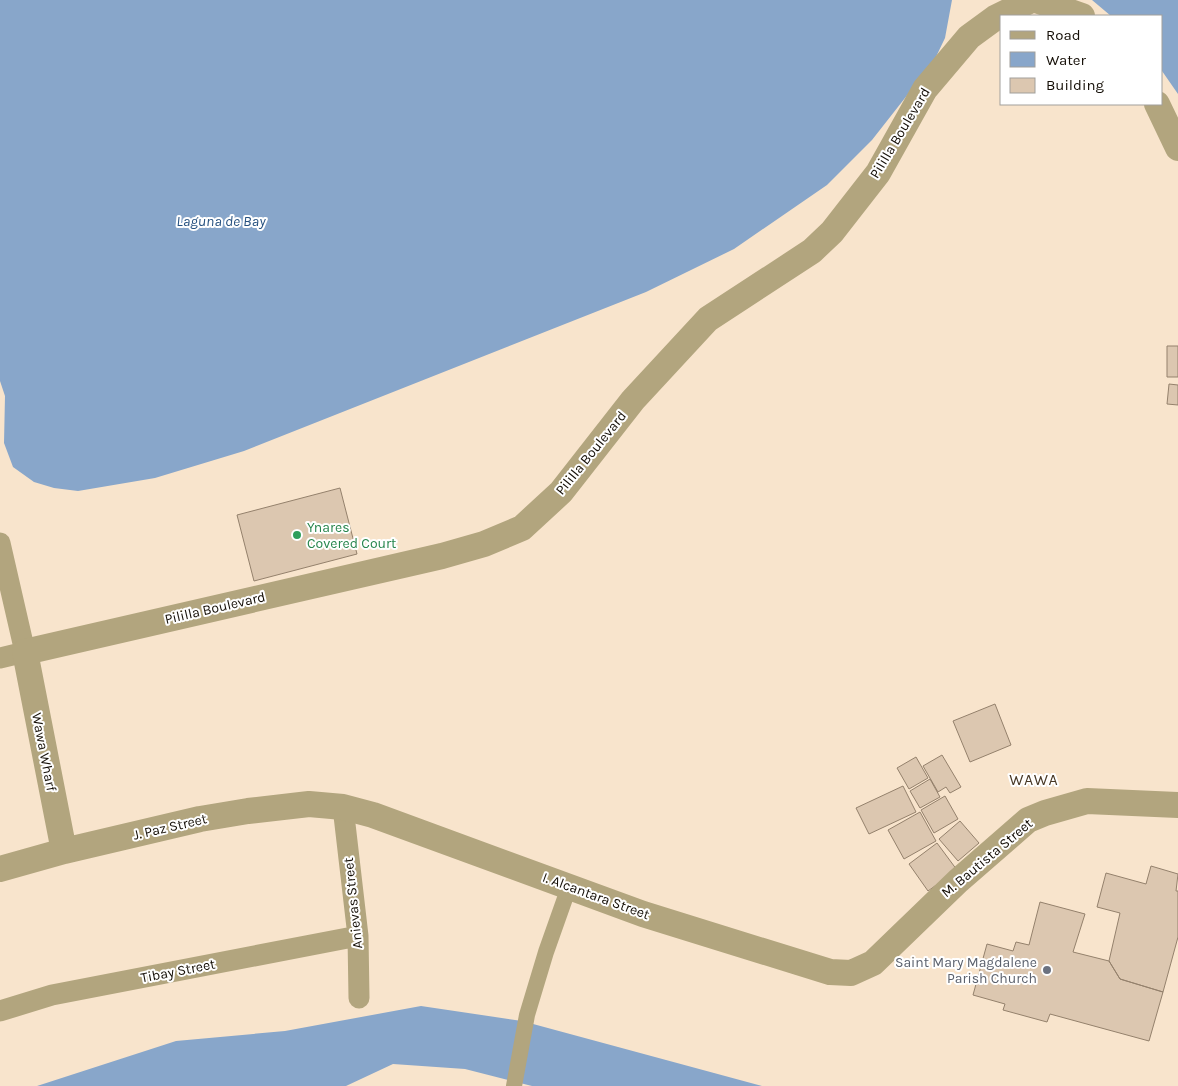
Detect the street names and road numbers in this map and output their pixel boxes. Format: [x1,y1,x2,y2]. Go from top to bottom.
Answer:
street label: Pililla Boulevard [866,85,934,181]
street label: Pililla Boulevard [552,408,630,498]
street label: Pililla Boulevard [163,588,267,628]
street label: Wawa Wharf [28,711,60,793]
street label: J. Paz Street [131,810,209,844]
street label: M. Bautista Street [938,815,1036,901]
street label: Anievas Street [340,857,366,949]
street label: I. Alcantara Street [540,869,652,923]
street label: Tibay Street [139,955,217,987]

